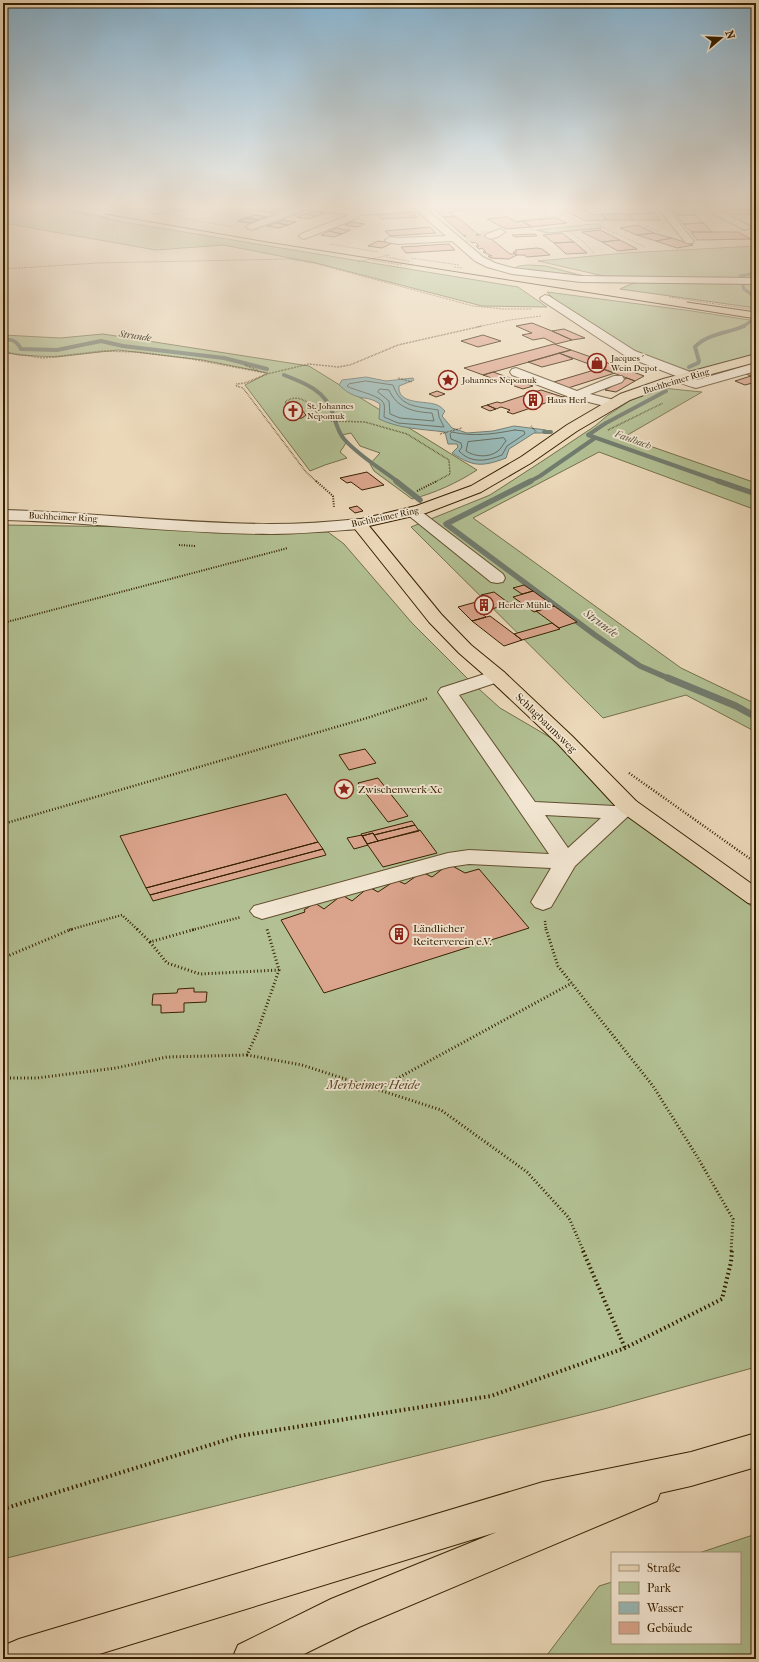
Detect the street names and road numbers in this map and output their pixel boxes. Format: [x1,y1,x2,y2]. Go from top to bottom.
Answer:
street label: Buchheimer Ring [642,366,711,396]
street label: Buchheimer Ring [350,505,420,529]
street label: Buchheimer Ring [28,510,98,524]
street label: Schlagbaumsweg [513,690,579,756]

